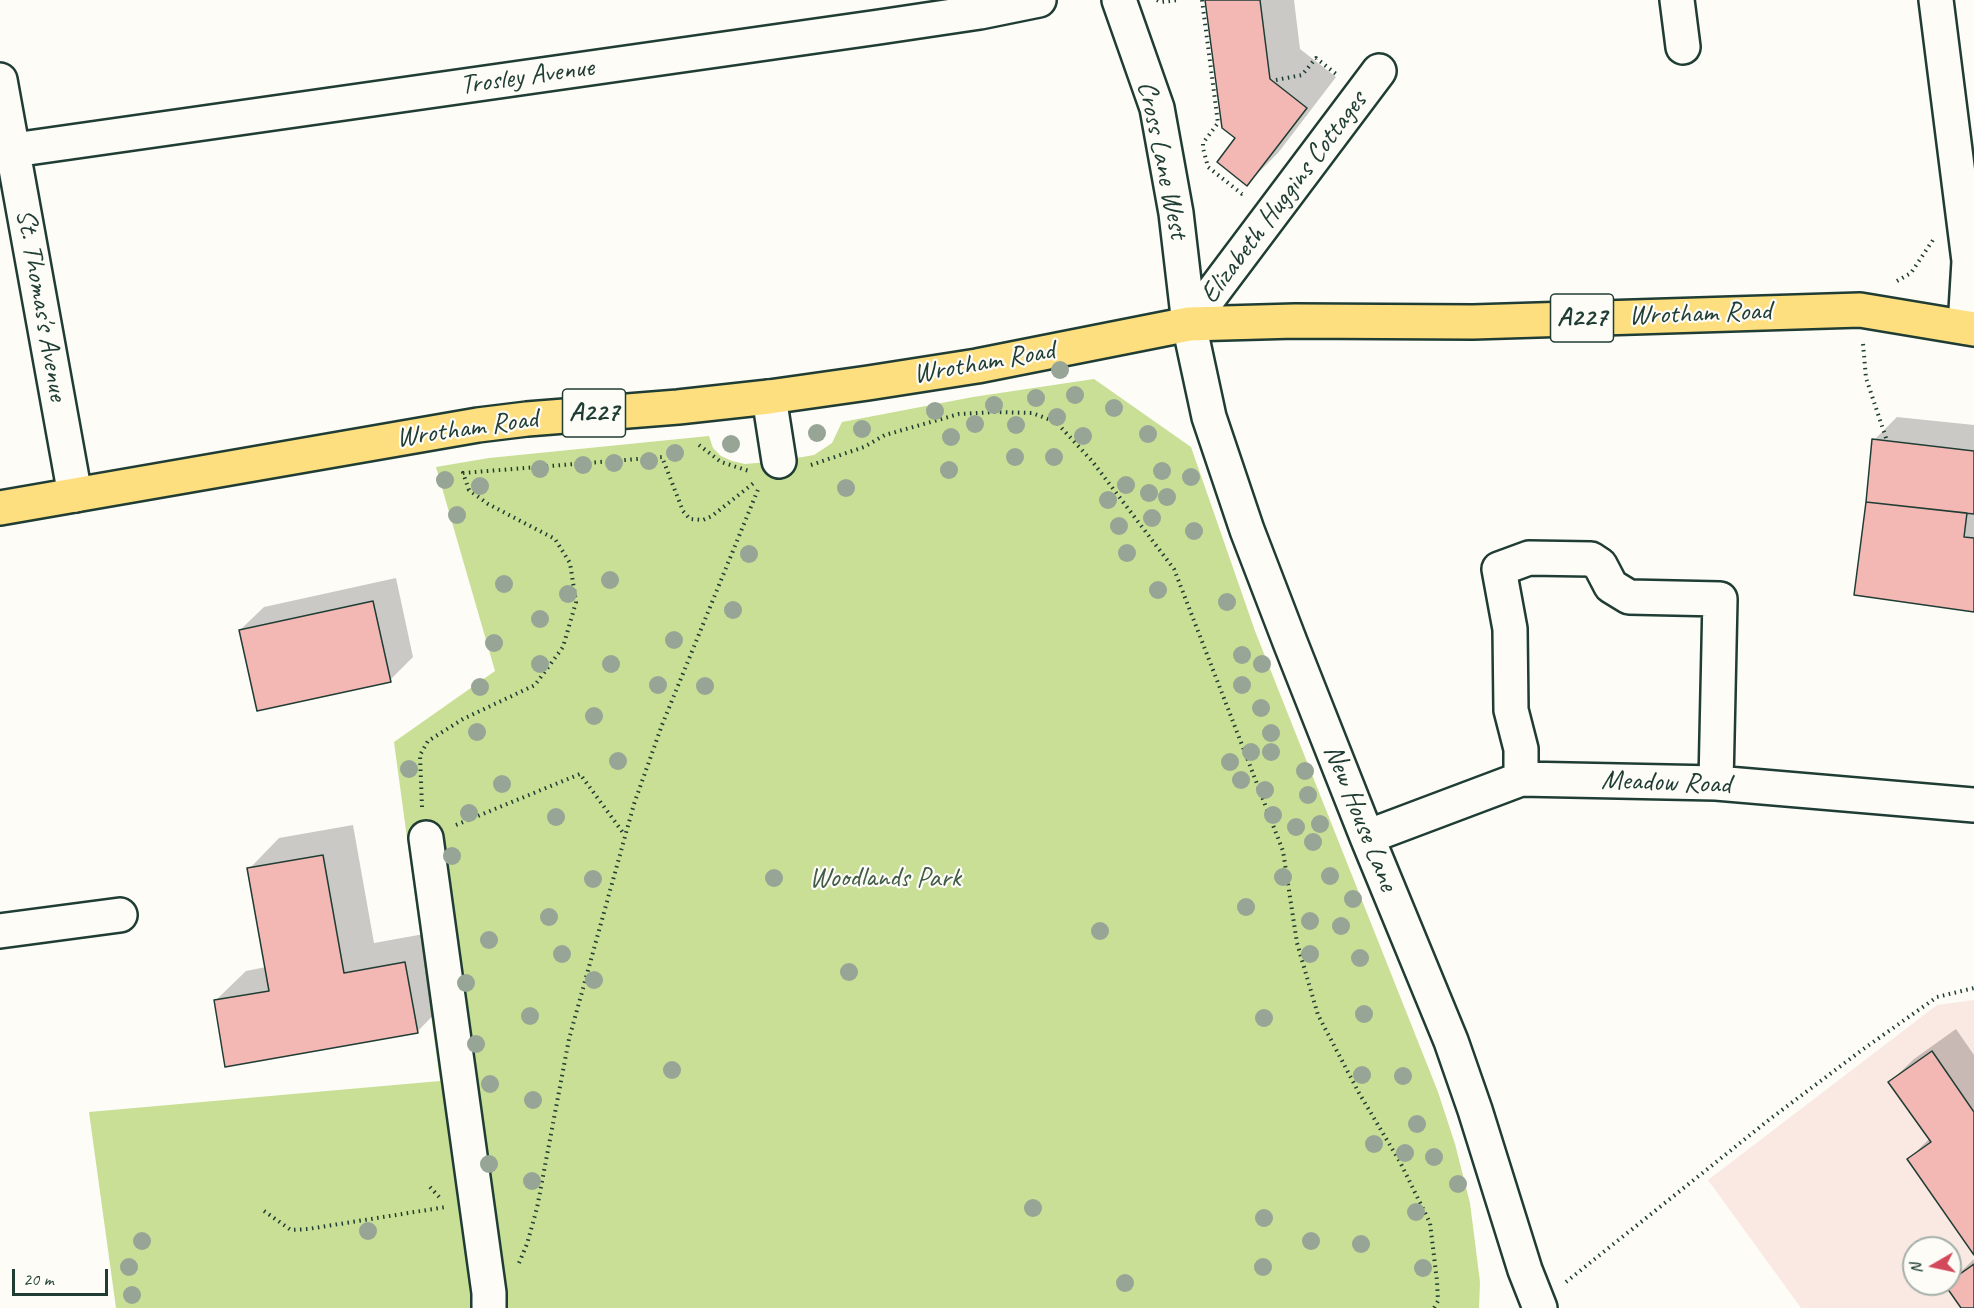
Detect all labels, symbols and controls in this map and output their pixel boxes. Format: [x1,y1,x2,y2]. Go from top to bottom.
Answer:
street label: Trosley Avenue [458,51,596,103]
street label: Cross Lane West [1129,78,1195,242]
street label: Elizabeth Huggins Cottages [1193,85,1375,311]
street label: St. Thomas's Avenue [8,207,74,403]
road number: A227 [1550,294,1614,342]
street label: Wrotham Road [1628,295,1772,333]
street label: Wrotham Road [911,334,1057,392]
road number: A227 [562,389,626,437]
street label: Wrotham Road [394,402,540,456]
street label: New House Lane [1315,740,1405,896]
street label: Meadow Road [1601,764,1731,802]
park label: Woodlands Park [809,862,961,896]
north arrow [1902,1236,1962,1296]
scale bar [15,1257,111,1295]
text: N [1906,1262,1927,1275]
text: 20 m [23,1268,54,1290]

